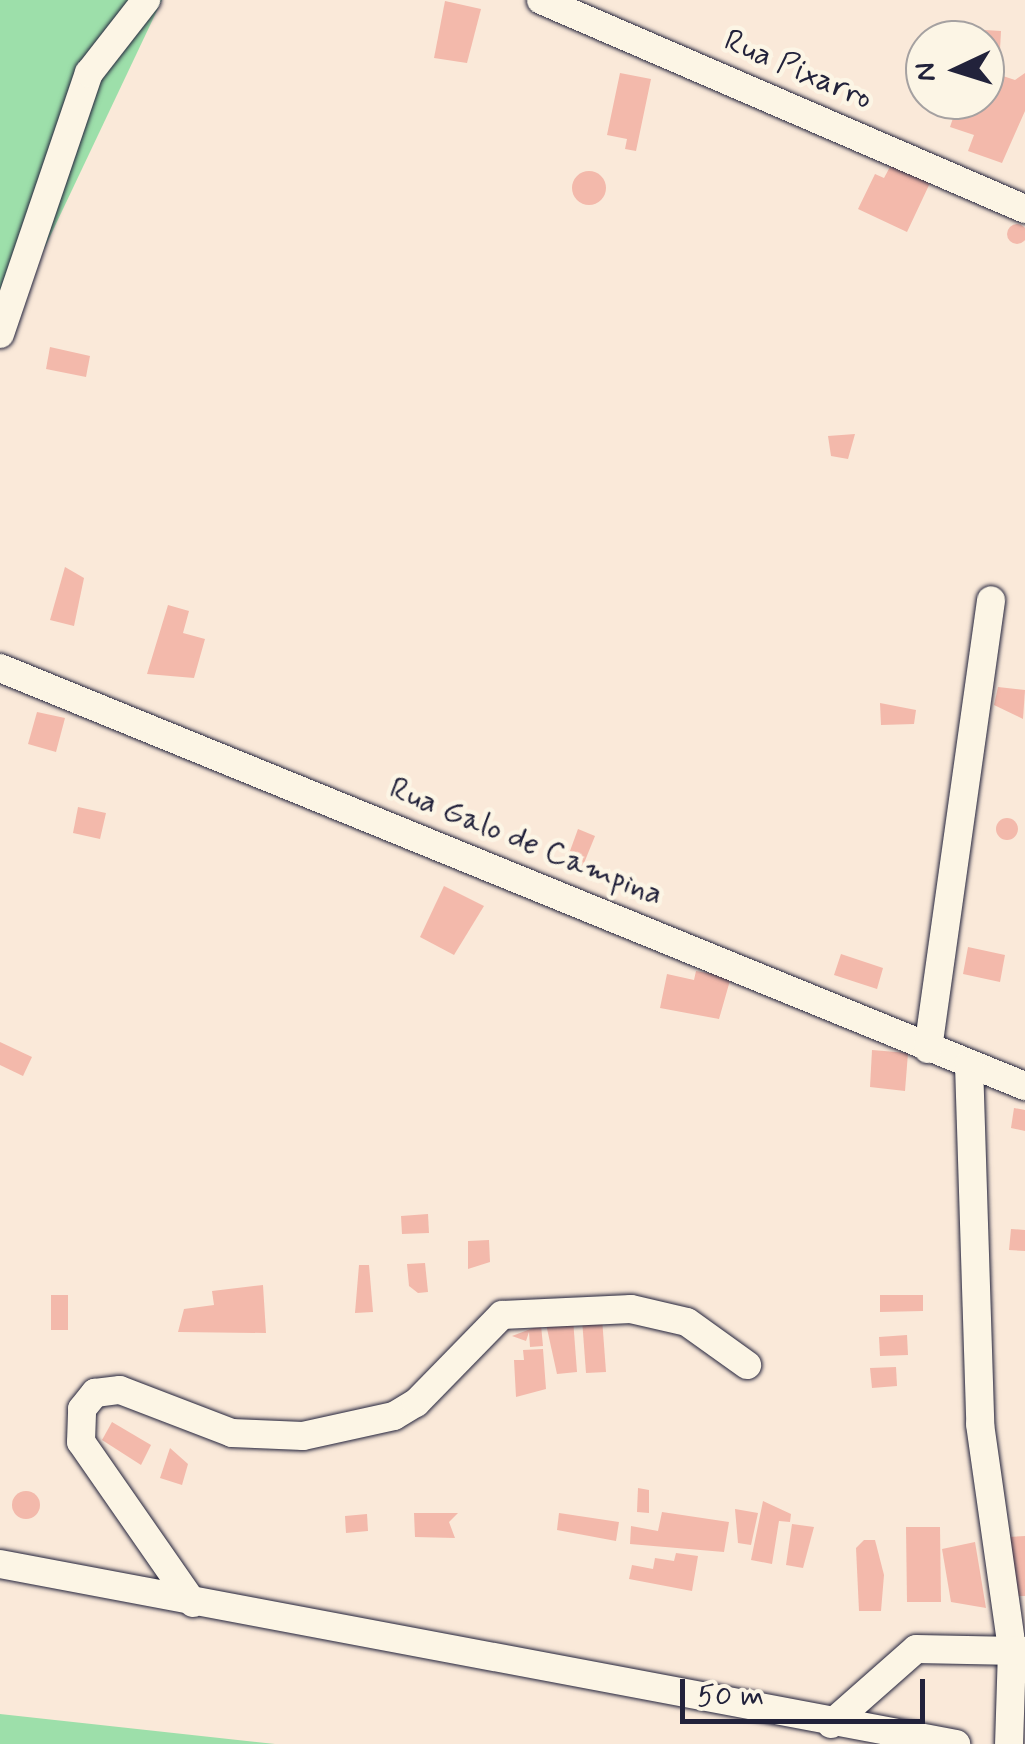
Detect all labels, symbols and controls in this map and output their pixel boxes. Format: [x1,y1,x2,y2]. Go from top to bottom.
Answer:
north arrow [905,20,1005,120]
street label: Rua Pixarro [719,22,877,118]
text: N [907,61,946,83]
street label: Rua Galo de Campina [386,770,666,914]
scale bar [685,1659,930,1721]
text: 50 m [697,1677,764,1716]

